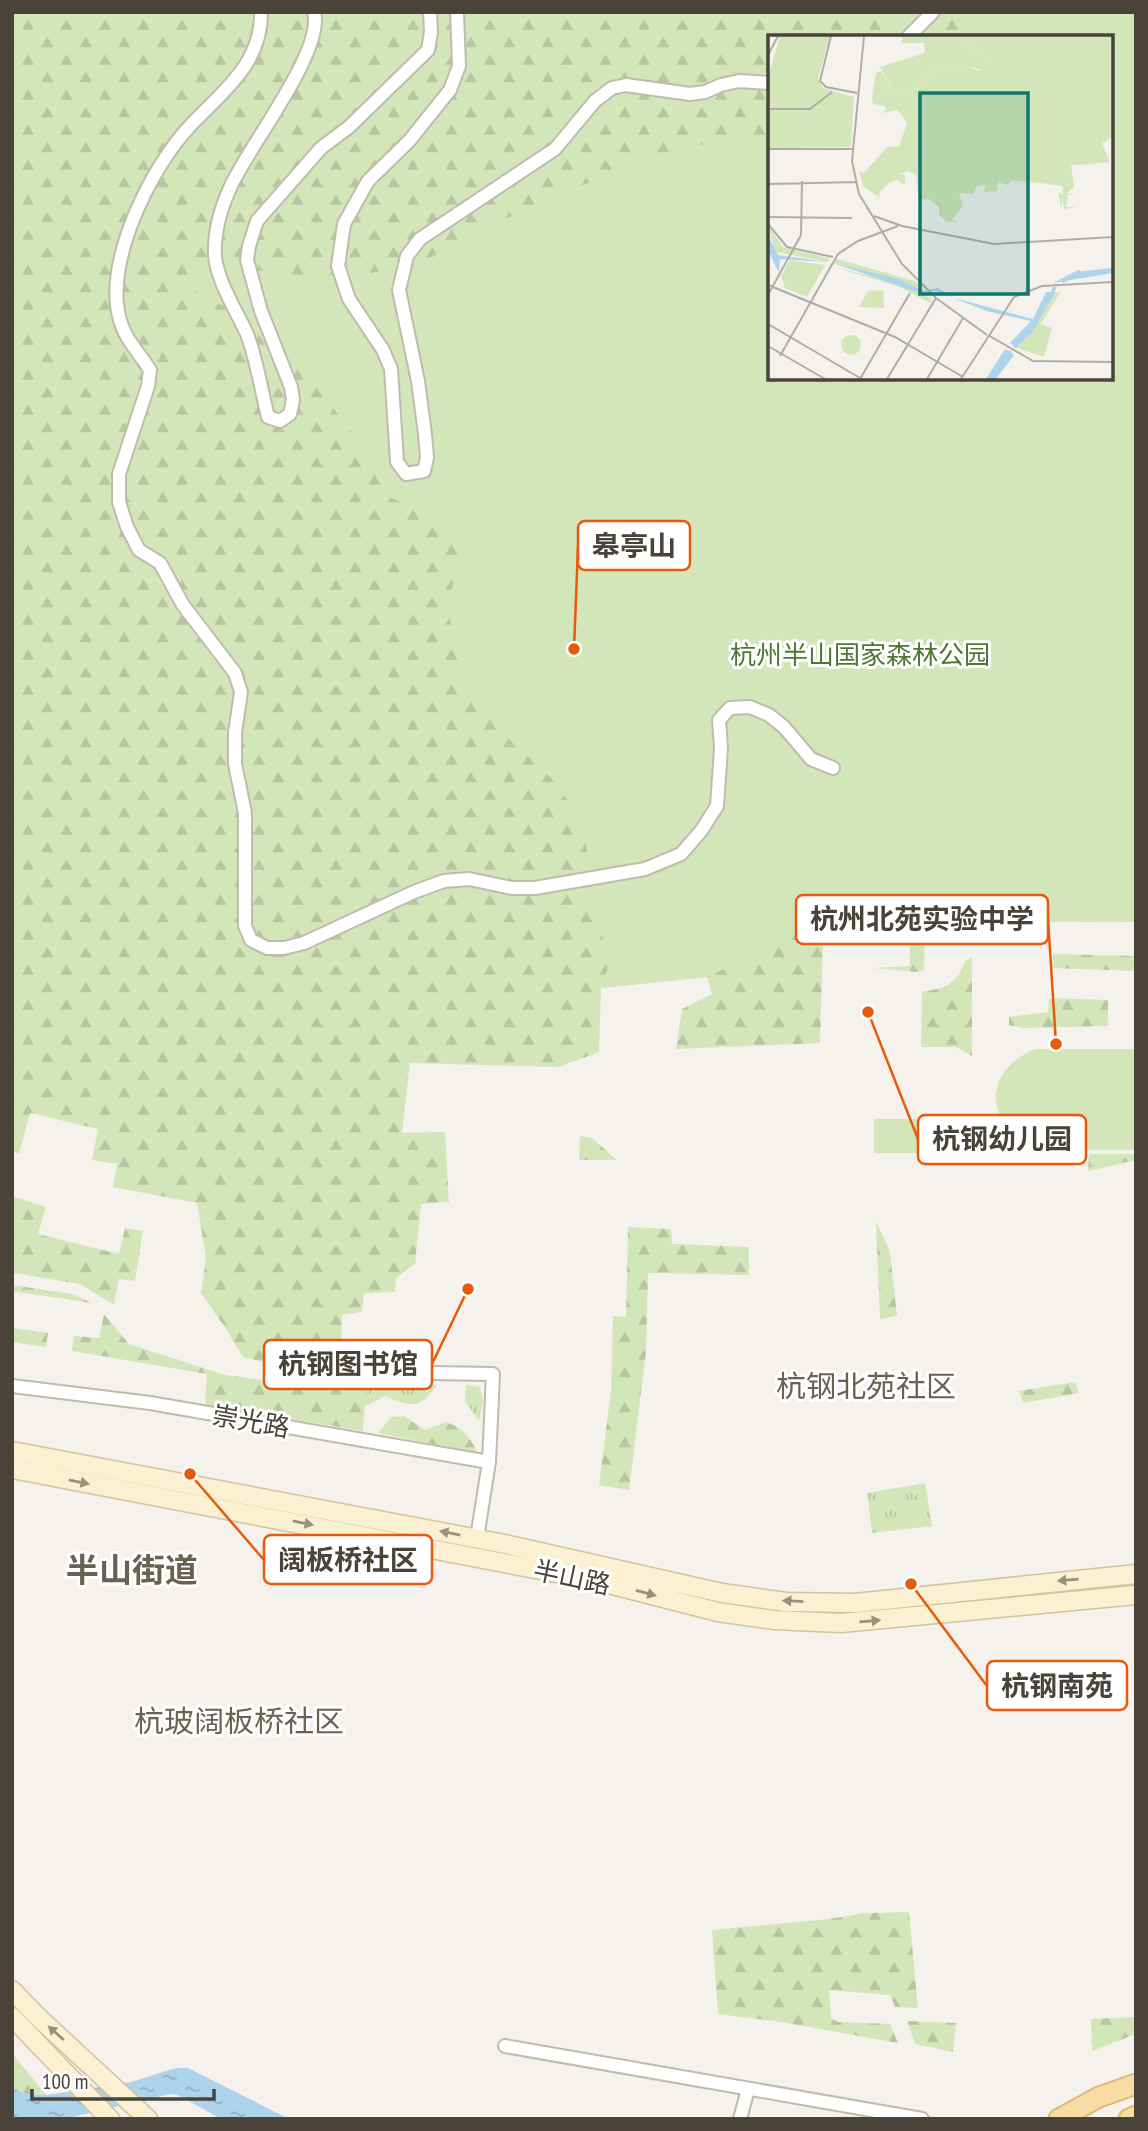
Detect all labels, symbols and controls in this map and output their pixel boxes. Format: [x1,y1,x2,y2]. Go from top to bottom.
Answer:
inset map [768,35,1113,380]
callout: 皋亭山 [578,521,690,570]
text: 皋亭山 [592,527,676,564]
park label: 杭州半山国家森林公园 [730,638,990,671]
callout: 杭州北苑实验中学 [796,895,1048,944]
text: 杭州北苑实验中学 [810,900,1034,937]
callout: 杭钢幼儿园 [918,1115,1086,1164]
text: 杭钢幼儿园 [932,1120,1072,1157]
callout: 杭钢图书馆 [264,1340,432,1389]
text: 杭钢图书馆 [278,1345,418,1382]
district label: 杭钢北苑社区 [776,1366,956,1405]
street label: 崇光路 [210,1398,292,1444]
one-way arrow [68,1477,90,1488]
one-way arrow [292,1518,314,1529]
one-way arrow [439,1527,461,1538]
callout: 阔板桥社区 [264,1535,432,1584]
text: 阔板桥社区 [278,1541,418,1578]
district label: 半山街道 [66,1548,198,1591]
street label: 半山路 [530,1553,614,1601]
one-way arrow [1057,1575,1079,1586]
one-way arrow [635,1588,657,1599]
one-way arrow [781,1596,803,1607]
one-way arrow [859,1615,881,1626]
callout: 杭钢南苑 [987,1661,1127,1710]
text: 杭钢南苑 [1001,1667,1113,1704]
district label: 杭玻阔板桥社区 [134,1701,344,1740]
one-way arrow [47,2025,65,2041]
scale bar [32,2058,214,2102]
text: 100 m [42,2068,88,2095]

